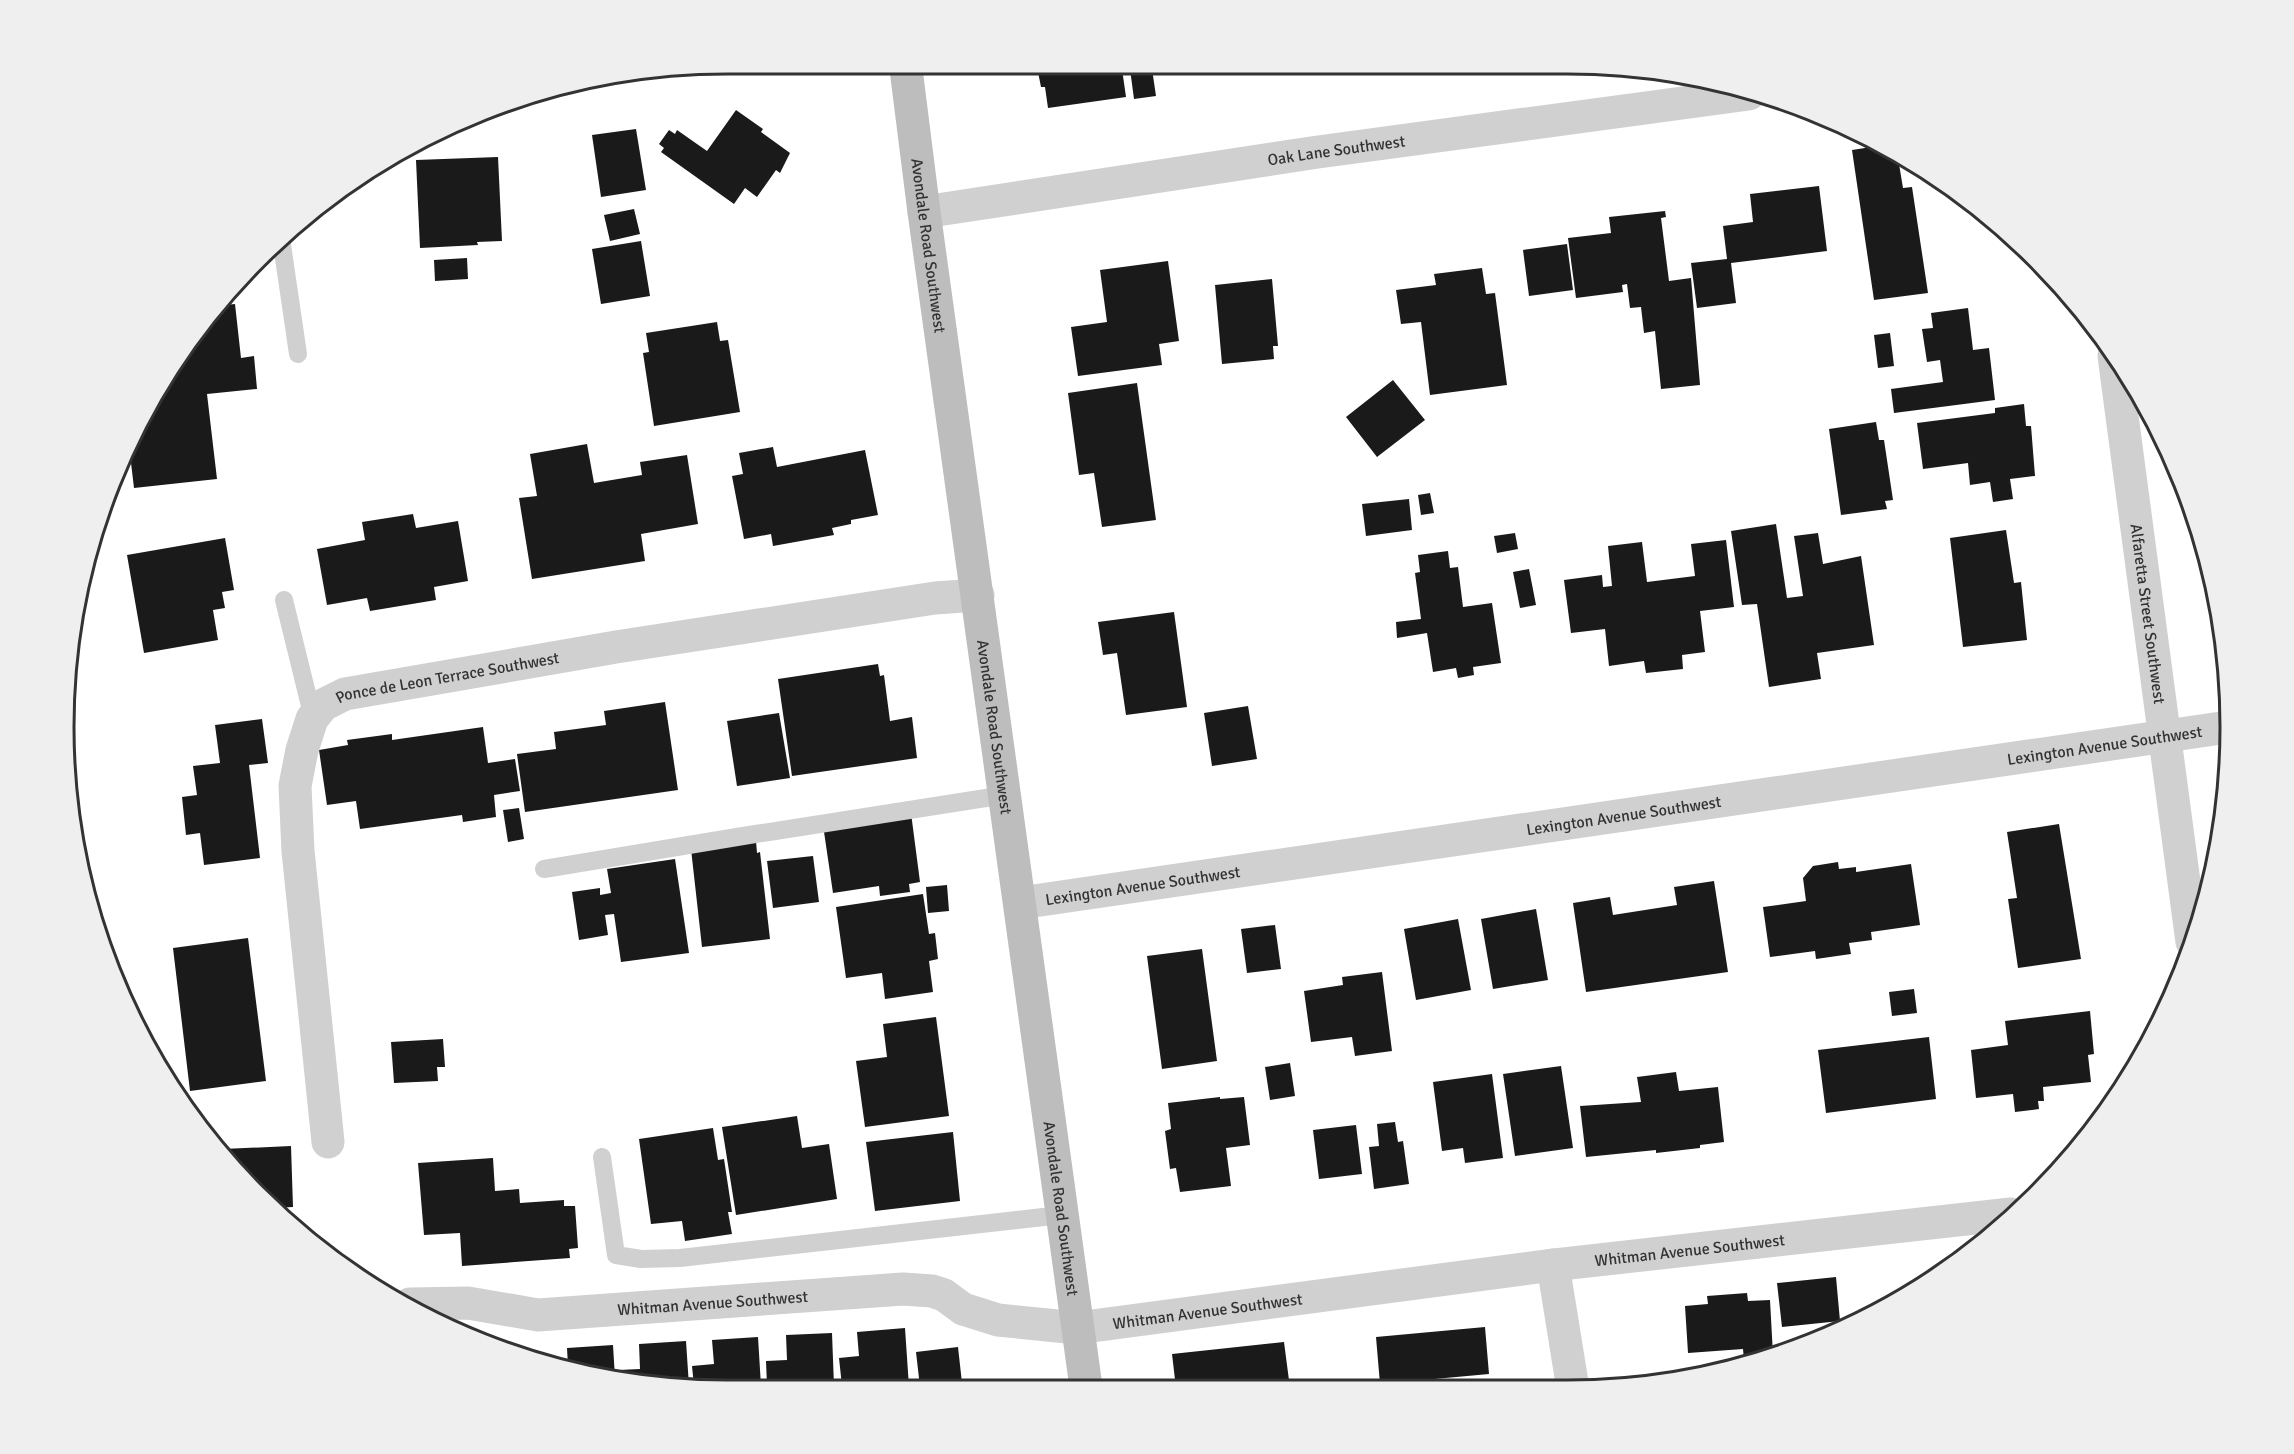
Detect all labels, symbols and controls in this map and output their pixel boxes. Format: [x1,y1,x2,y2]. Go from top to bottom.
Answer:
street label: Oak Lane Southwest [1266,131,1407,171]
street label: Avondale Road Southwest [906,157,950,335]
street label: Alfaretta Street Southwest [2125,523,2169,706]
street label: Avondale Road Southwest [972,638,1016,816]
street label: Ponce de Leon Terrace Southwest [332,648,561,708]
street label: Lexington Avenue Southwest [2006,722,2204,770]
street label: Lexington Avenue Southwest [1525,792,1723,840]
street label: Lexington Avenue Southwest [1044,862,1242,910]
street label: Avondale Road Southwest [1038,1120,1082,1298]
street label: Whitman Avenue Southwest [1594,1230,1786,1271]
street label: Whitman Avenue Southwest [617,1287,809,1320]
street label: Whitman Avenue Southwest [1112,1289,1304,1334]

